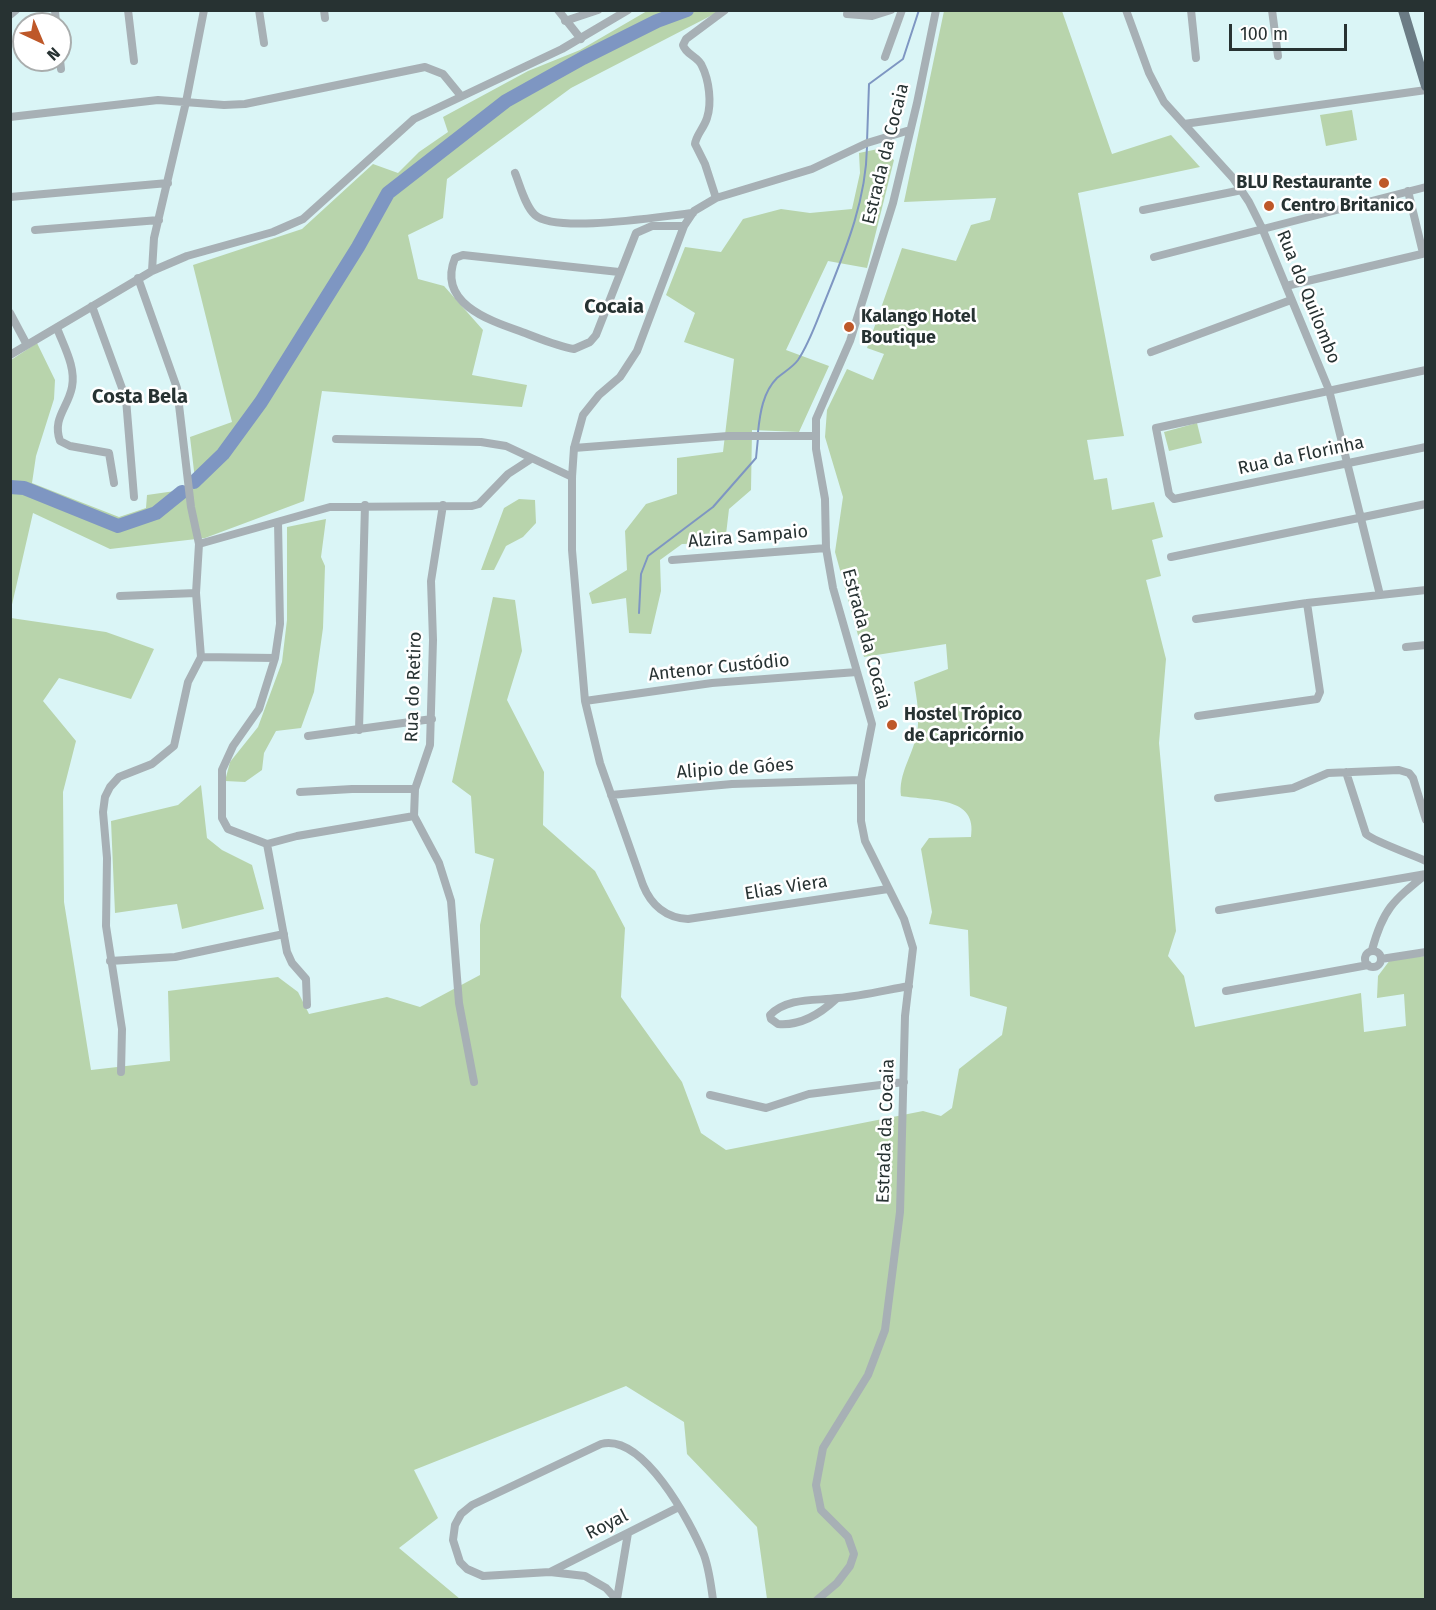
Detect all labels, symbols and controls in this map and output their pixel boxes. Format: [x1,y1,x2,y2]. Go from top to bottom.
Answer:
north arrow [12,12,72,72]
scale bar [1232,12,1350,50]
text: 100 m [1240,23,1288,45]
text: N [43,43,64,64]
street label: Estrada da Cocaia [858,81,914,227]
place label: BLU Restaurante [1236,172,1372,194]
marker: BLU Restaurante [1377,176,1391,190]
place label: Centro Britanico [1281,195,1414,217]
marker: Centro Britanico [1262,199,1276,213]
street label: Rua do Quilombo [1271,227,1345,367]
district label: Cocaia [584,295,644,319]
place label: Kalango Hotel Boutique [861,306,976,348]
marker: Kalango Hotel Boutique [842,320,856,334]
district label: Costa Bela [92,385,188,409]
street label: Rua da Florinha [1236,432,1366,480]
street label: Alzira Sampaio [687,521,809,553]
street label: Estrada da Cocaia [837,566,895,712]
street label: Rua do Retiro [401,631,427,743]
street label: Antenor Custódio [648,650,790,686]
place label: Hostel Trópico de Capricórnio [904,704,1024,746]
marker: Hostel Trópico de Capricórnio [885,718,899,732]
street label: Alipio de Góes [676,754,794,784]
street label: Elias Viera [743,871,829,905]
street label: Estrada da Cocaia [873,1058,899,1204]
street label: Royal [582,1505,632,1545]

